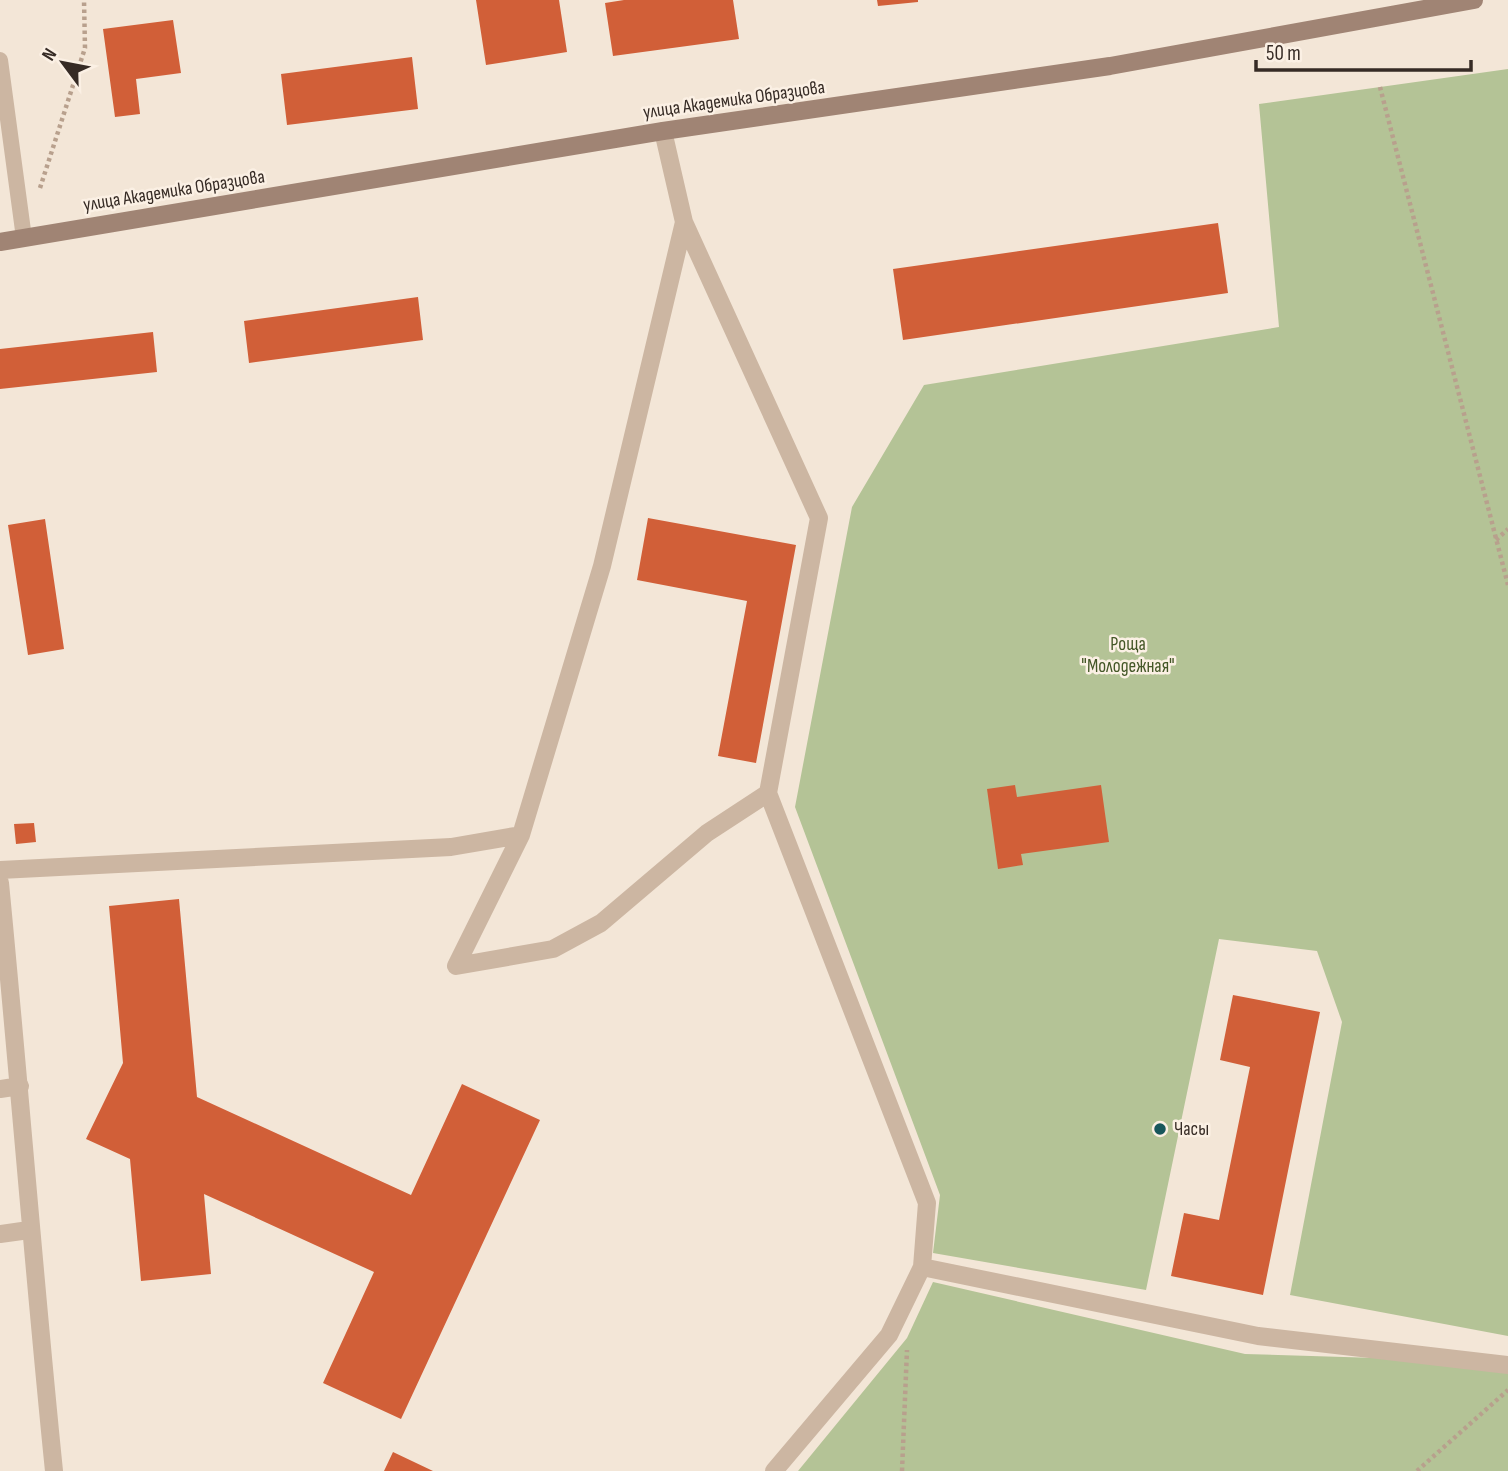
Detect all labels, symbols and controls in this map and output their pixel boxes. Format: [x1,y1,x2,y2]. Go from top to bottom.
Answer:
north arrow [28,28,98,98]
scale bar [1256,28,1471,72]
text: 50 m [1266,41,1301,66]
text: N [37,44,62,65]
street label: улица Академика Образцова [642,76,826,124]
street label: улица Академика Образцова [82,165,266,217]
park label: Роща "Молодежная" [1081,633,1175,678]
place label: Часы [1174,1118,1209,1141]
marker: Часы [1152,1121,1168,1137]

